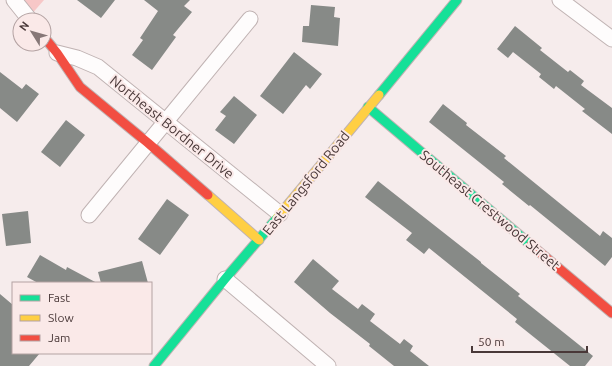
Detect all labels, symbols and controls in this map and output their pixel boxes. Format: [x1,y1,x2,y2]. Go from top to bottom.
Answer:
north arrow [12,12,52,52]
text: N [17,19,31,33]
street label: Northeast Bordner Drive [107,72,237,182]
street label: East Langsford Road [259,128,353,238]
street label: Southeast Crestwood Street [417,147,564,274]
legend [12,282,152,354]
text: Fast [48,291,70,304]
text: Slow [48,311,74,324]
scale bar [472,328,587,354]
text: Jam [48,331,70,344]
text: 50 m [478,335,505,348]

